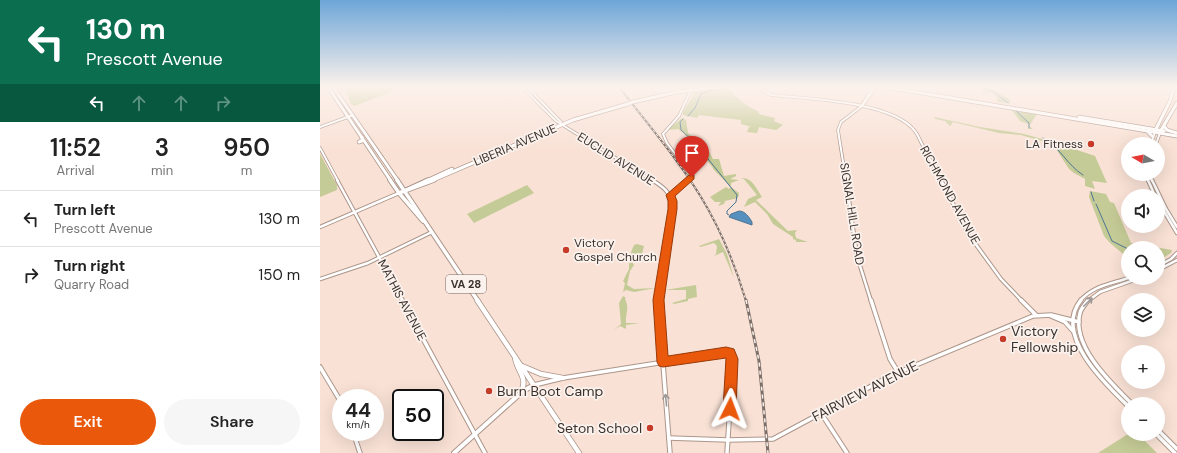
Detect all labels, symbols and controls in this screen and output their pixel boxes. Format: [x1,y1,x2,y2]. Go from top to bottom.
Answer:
text: 130 m [86,11,166,48]
icon: left [20,16,72,68]
text: Prescott Avenue [86,47,223,71]
icon: left [86,92,108,114]
icon: ahead [128,92,150,114]
icon: ahead [170,92,192,114]
icon: right [212,92,234,114]
street label: LIBERIA AVENUE [471,120,559,170]
street label: EUCLID AVENUE [574,129,658,189]
text: 11:52 [50,132,101,163]
text: 3 [155,132,169,163]
text: 950 [223,132,270,163]
pin [675,136,709,177]
place label: LA Fitness [1026,136,1083,152]
north arrow [1121,137,1165,181]
map controls [1121,137,1165,441]
marker: LA Fitness [1086,139,1096,149]
icon: arrive [681,142,703,164]
street label: RICHMOND AVENUE [916,143,984,247]
text: Arrival [57,162,94,179]
text: min [151,162,173,179]
text: m [241,162,252,179]
street label: SIGNAL HILL ROAD [836,162,868,266]
button: sound [1121,189,1165,233]
text: Turn left [54,200,115,220]
icon: left [20,208,42,230]
text: 130 m [259,209,300,229]
text: Prescott Avenue [54,220,153,237]
place label: Victory Gospel Church [574,235,657,265]
button: search [1121,241,1165,285]
marker: Victory Gospel Church [561,245,571,255]
text: Turn right [54,256,125,276]
street label: MATHIS AVENUE [374,257,430,343]
icon: right [20,264,42,286]
text: 150 m [259,265,300,285]
road number: VA 28 [446,275,486,293]
text: Quarry Road [54,276,129,293]
button: layers [1121,293,1165,337]
one-way arrow [1083,297,1093,306]
place label: Victory Fellowship [1011,322,1079,356]
marker: Victory Fellowship [998,334,1008,344]
button: + [1121,345,1165,389]
street label: FAIRVIEW AVENUE [809,356,921,426]
place label: Burn Boot Camp [497,382,604,400]
marker: Burn Boot Camp [484,386,494,396]
position arrow [709,388,751,430]
speed limit sign: 50 [392,389,444,441]
one-way arrow [662,394,670,407]
text: 44 [345,397,371,423]
button: − [1121,397,1165,441]
button: Exit [20,399,156,445]
button: Share [164,399,300,445]
text: km/h [346,418,370,431]
place label: Seton School [557,419,642,437]
marker: Seton School [645,423,655,433]

